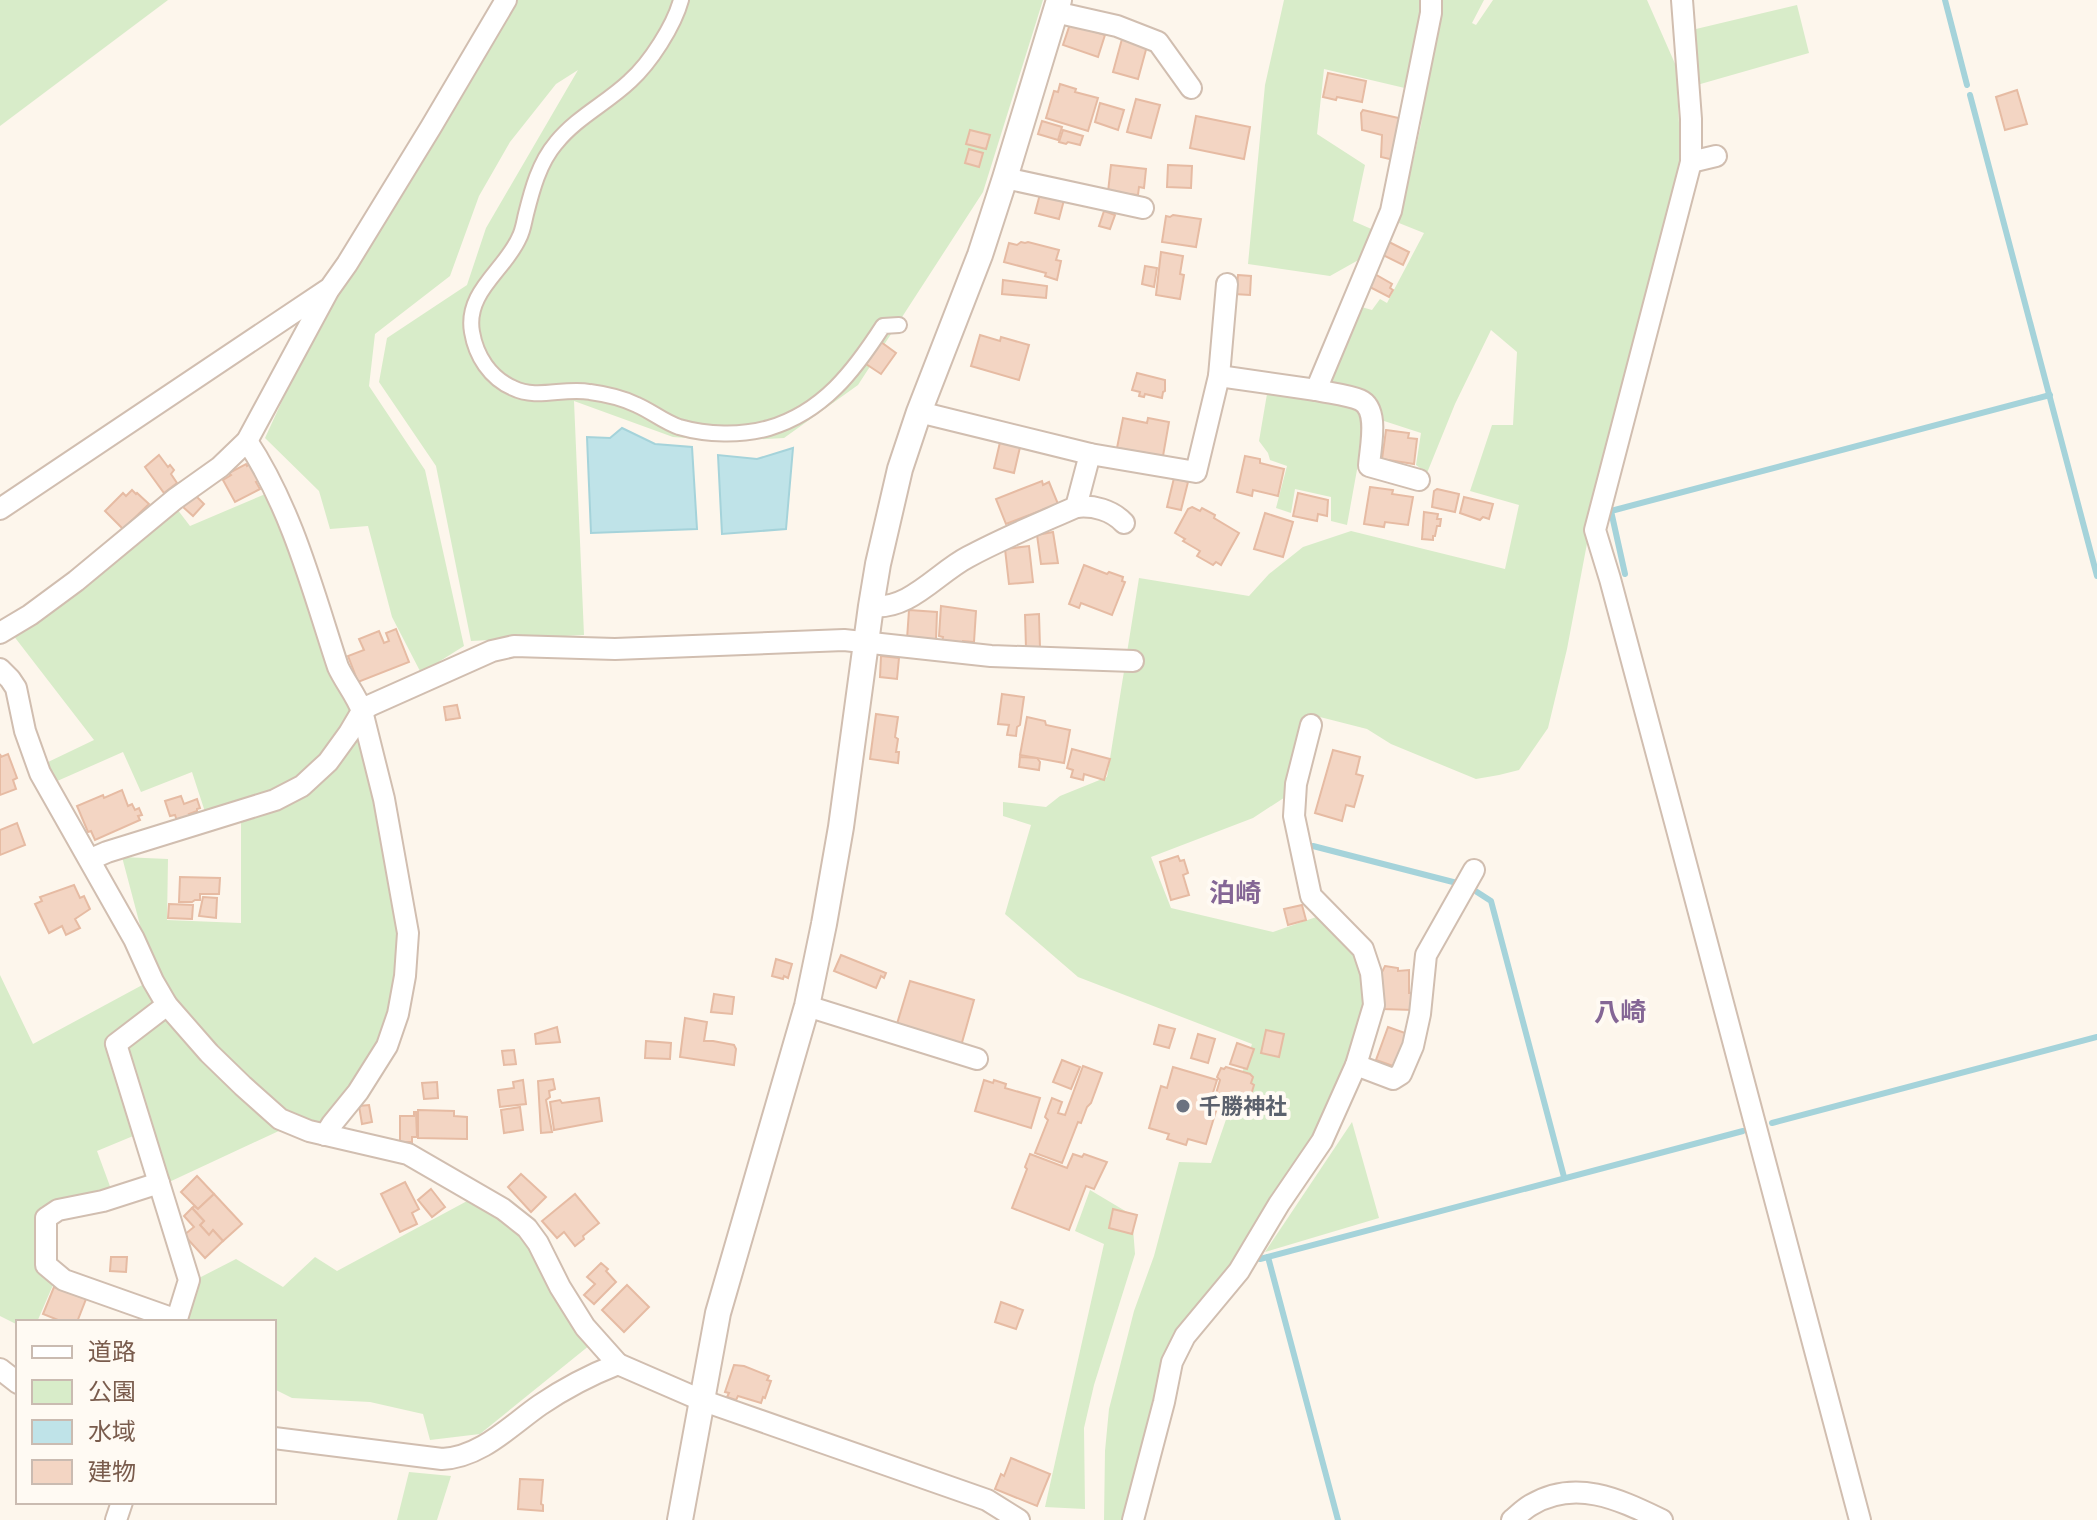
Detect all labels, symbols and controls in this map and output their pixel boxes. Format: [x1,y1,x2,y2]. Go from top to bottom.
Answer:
district label: 泊崎 [1209,874,1261,910]
district label: 八崎 [1594,993,1646,1029]
place label: 千勝神社 [1199,1091,1287,1121]
marker: 千勝神社 [1174,1097,1192,1115]
legend [16,1320,276,1504]
text: 道路 [88,1334,136,1367]
text: 公園 [88,1374,136,1407]
text: 水域 [88,1414,136,1447]
text: 建物 [88,1454,136,1487]

